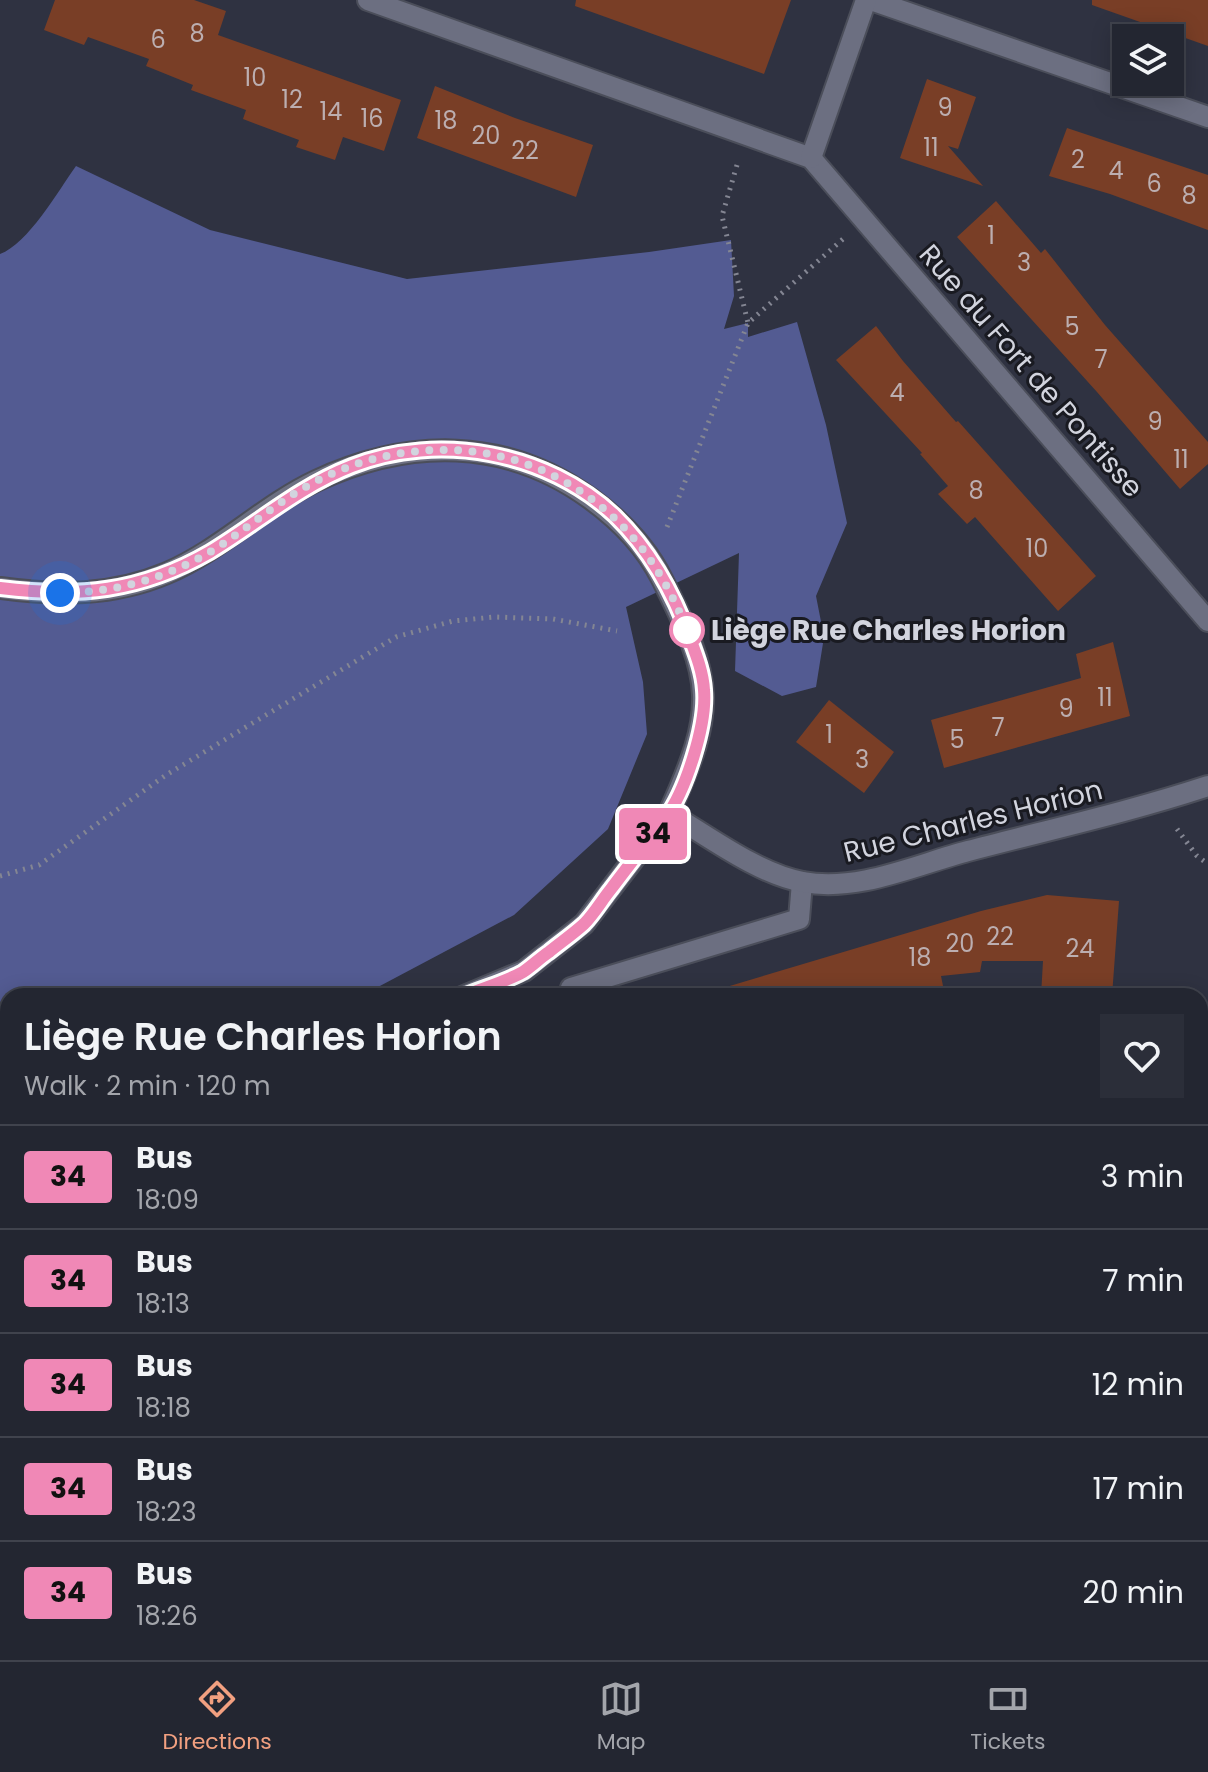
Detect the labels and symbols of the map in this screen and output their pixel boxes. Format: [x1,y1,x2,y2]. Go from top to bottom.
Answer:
house number: 8 [189,17,205,50]
house number: 6 [150,23,166,56]
house number: 10 [244,61,266,94]
house number: 12 [281,83,303,116]
house number: 9 [937,91,953,124]
house number: 14 [320,95,342,128]
house number: 16 [361,102,383,135]
house number: 18 [435,104,457,137]
house number: 20 [472,119,500,152]
house number: 11 [923,131,939,164]
house number: 22 [511,134,539,167]
house number: 2 [1071,143,1085,176]
house number: 4 [1108,154,1124,187]
house number: 6 [1146,167,1162,200]
house number: 8 [1181,179,1197,212]
house number: 1 [987,219,995,252]
street label: Rue du Fort de Pontisse [910,236,1152,506]
house number: 3 [1017,246,1031,279]
house number: 5 [1064,310,1080,343]
house number: 7 [1094,343,1108,376]
house number: 4 [889,376,905,409]
house number: 9 [1147,405,1163,438]
house number: 11 [1173,443,1189,476]
house number: 8 [968,474,984,507]
house number: 10 [1026,532,1048,565]
your location [40,573,80,613]
place label: Liège Rue Charles Horion [711,611,1066,650]
marker: Liège Rue Charles Horion [670,613,704,647]
house number: 11 [1097,681,1113,714]
house number: 9 [1058,692,1074,725]
house number: 7 [991,711,1005,744]
house number: 1 [825,718,833,751]
house number: 5 [949,723,965,756]
house number: 3 [855,743,869,776]
street label: Rue Charles Horion [839,770,1107,872]
line badge: 34 [617,808,689,860]
house number: 22 [986,920,1014,953]
house number: 20 [946,927,974,960]
house number: 24 [1066,932,1094,965]
house number: 18 [909,941,931,974]

